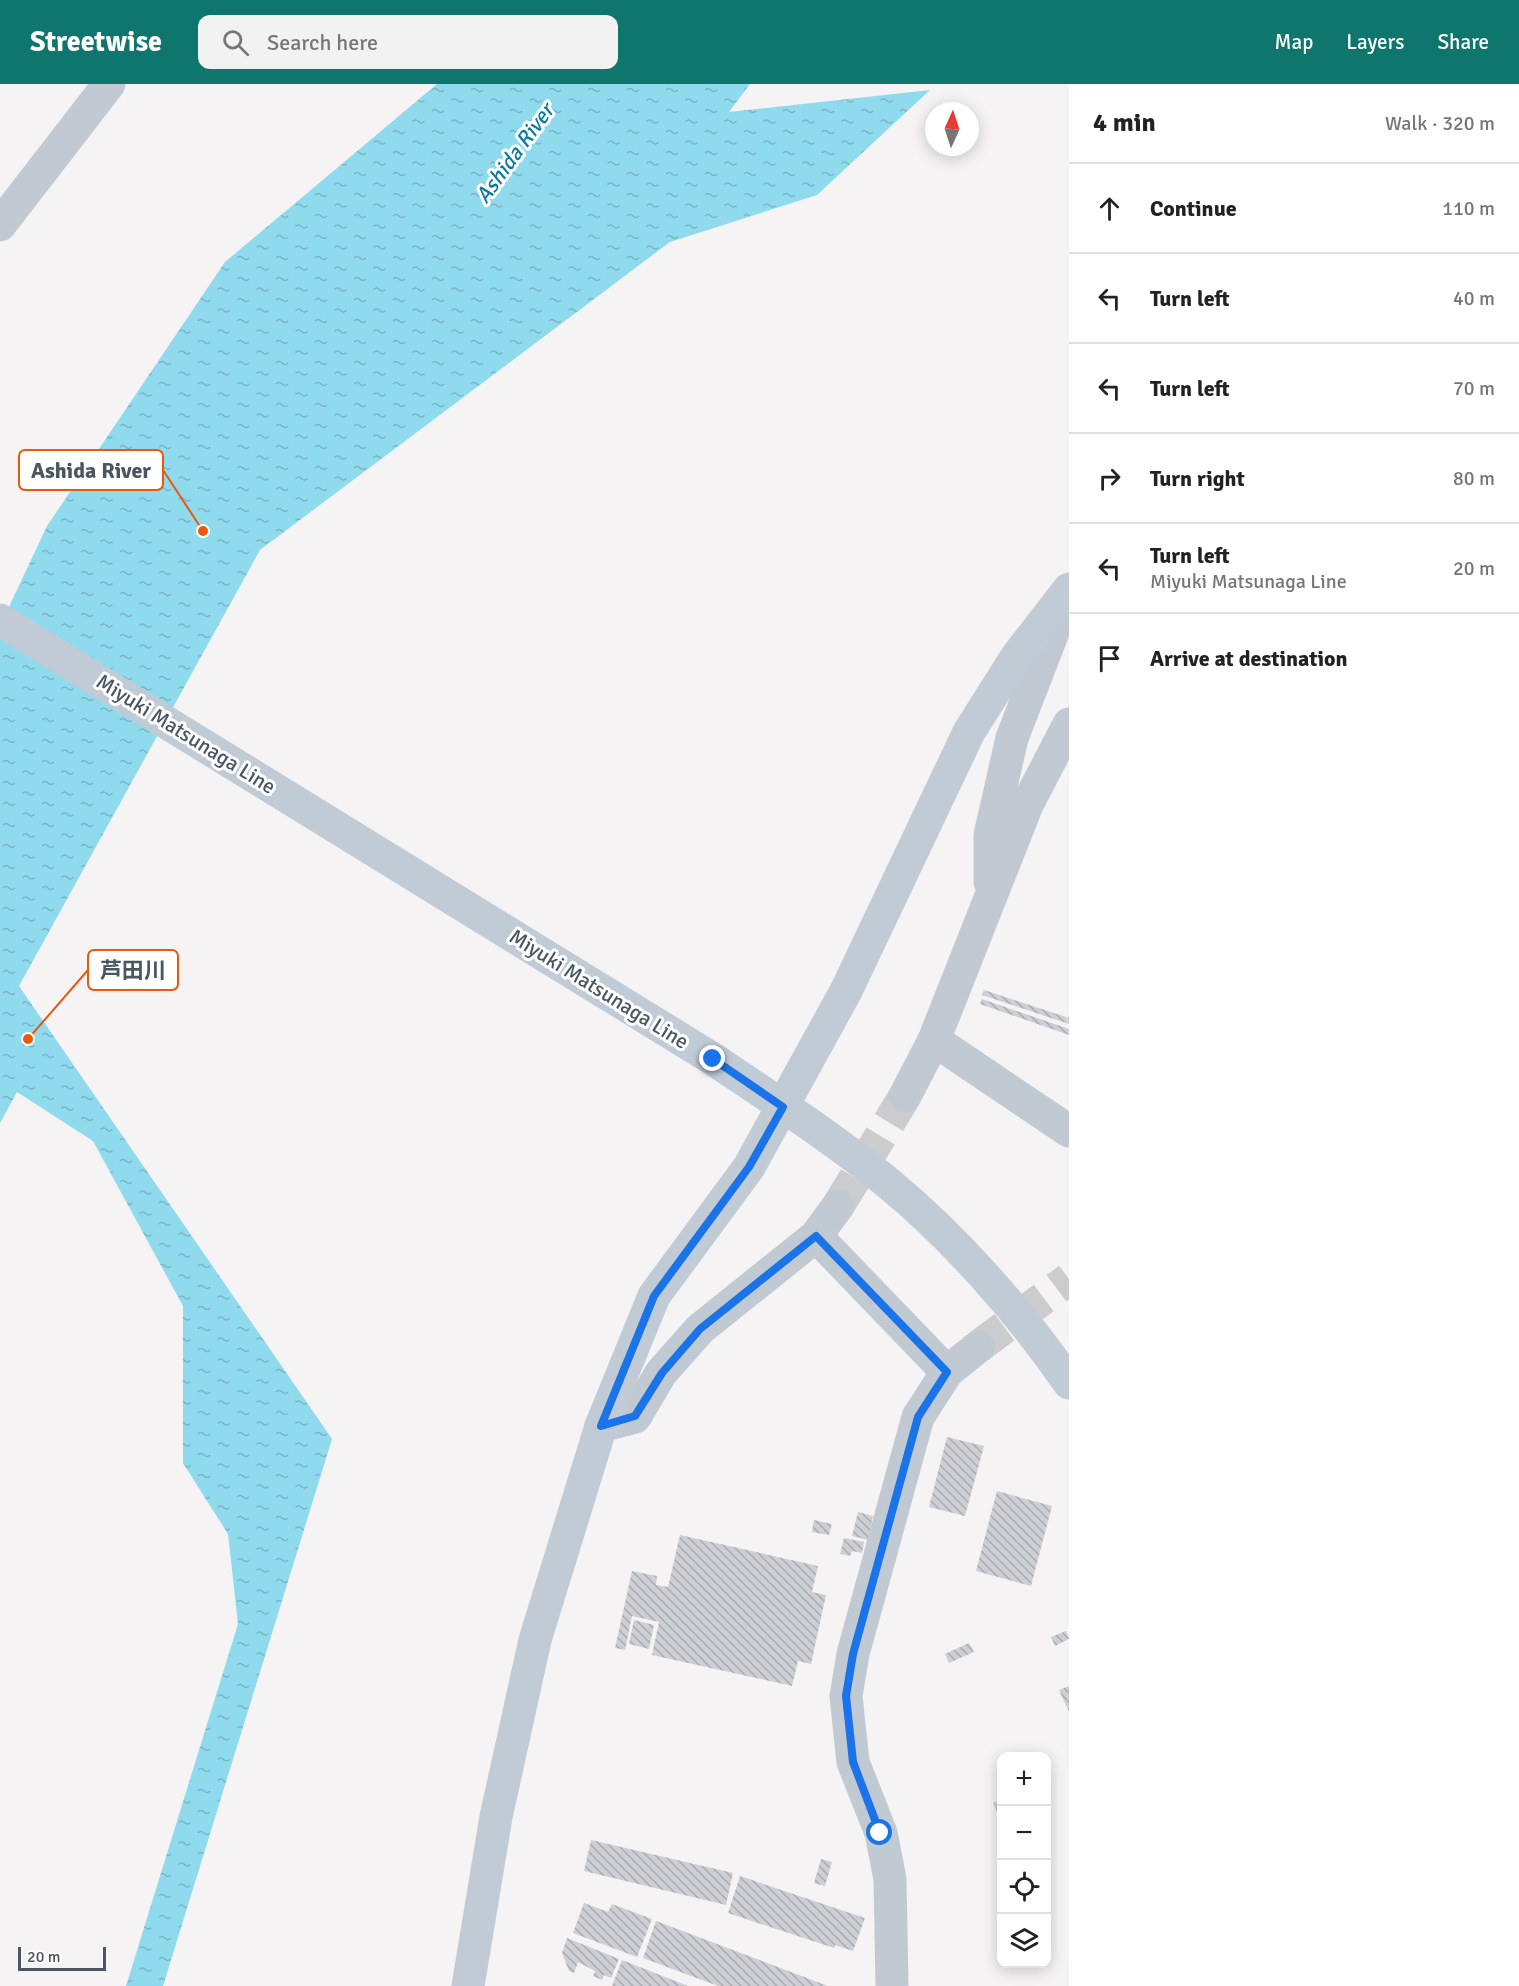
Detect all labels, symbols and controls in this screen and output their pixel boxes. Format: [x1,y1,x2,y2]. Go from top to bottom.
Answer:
search box [198,15,618,69]
text: Streetwise [30,25,162,59]
icon: search [219,26,252,59]
text: Search here [267,29,378,56]
text: Map [1275,29,1313,55]
text: Layers [1346,29,1404,55]
text: Share [1437,29,1489,55]
water label: Ashida River [469,96,561,208]
north arrow [925,102,979,156]
text: 4 min [1093,107,1156,139]
text: Walk · 320 m [1385,111,1495,136]
icon: ahead [1093,192,1126,225]
text: Continue [1150,195,1237,222]
text: 110 m [1442,196,1495,221]
icon: left [1093,282,1126,315]
text: Turn left [1150,285,1230,312]
text: 40 m [1453,286,1495,311]
icon: left [1093,372,1126,405]
text: Turn left [1150,375,1230,402]
text: 70 m [1453,376,1495,401]
callout: Ashida River [19,450,163,490]
text: Ashida River [31,457,151,484]
icon: right [1093,462,1126,495]
text: Turn right [1150,465,1245,492]
text: 80 m [1453,466,1495,491]
text: Turn left [1150,542,1230,569]
icon: left [1093,552,1126,585]
text: 20 m [1453,556,1495,581]
text: Miyuki Matsunaga Line [1150,569,1347,594]
icon: arrive [1093,642,1126,675]
text: Arrive at destination [1150,645,1347,672]
street label: Miyuki Matsunaga Line [92,668,280,800]
street label: Miyuki Matsunaga Line [505,923,693,1055]
callout: 芦田川 [88,950,178,990]
text: 芦田川 [100,957,166,984]
route end [699,1045,725,1071]
map controls [997,1752,1051,1968]
button: + [997,1752,1051,1806]
button: − [997,1806,1051,1860]
route start [866,1819,892,1845]
button: locate [997,1860,1051,1914]
button: layers [997,1914,1051,1968]
scale bar [18,1944,106,1972]
text: 20 m [27,1947,61,1967]

